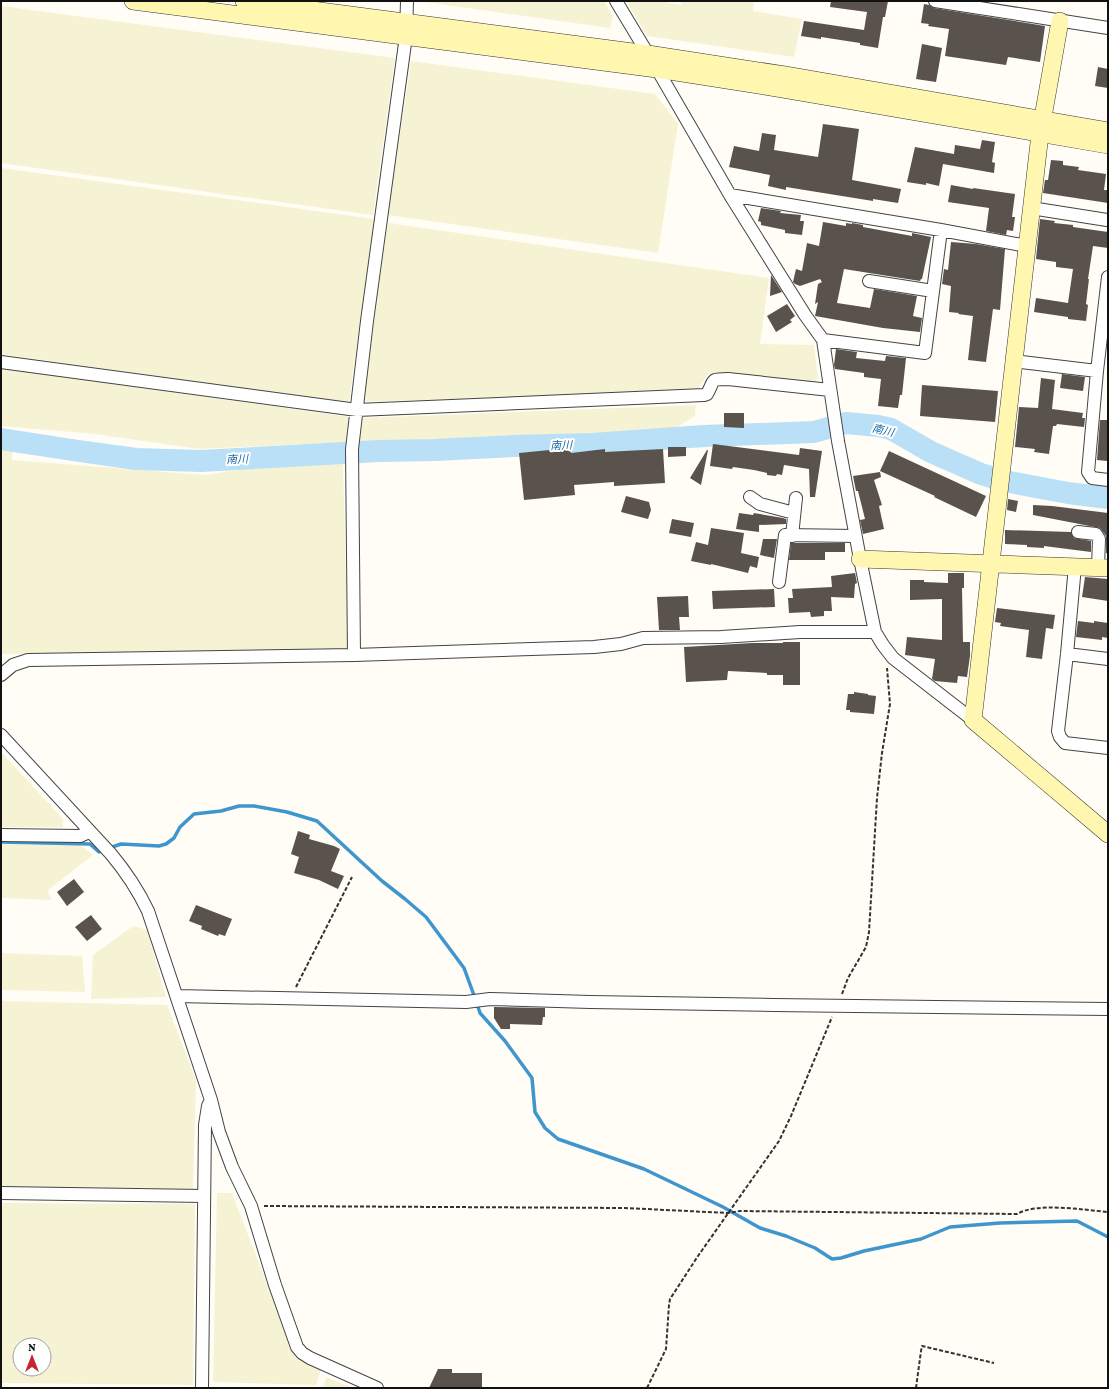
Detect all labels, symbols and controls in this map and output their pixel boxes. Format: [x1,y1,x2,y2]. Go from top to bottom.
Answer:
water label: 南川 [871,422,896,439]
water label: 南川 [550,439,573,451]
water label: 南川 [226,452,249,466]
north arrow [12,1337,52,1377]
text: N [28,1341,36,1353]

